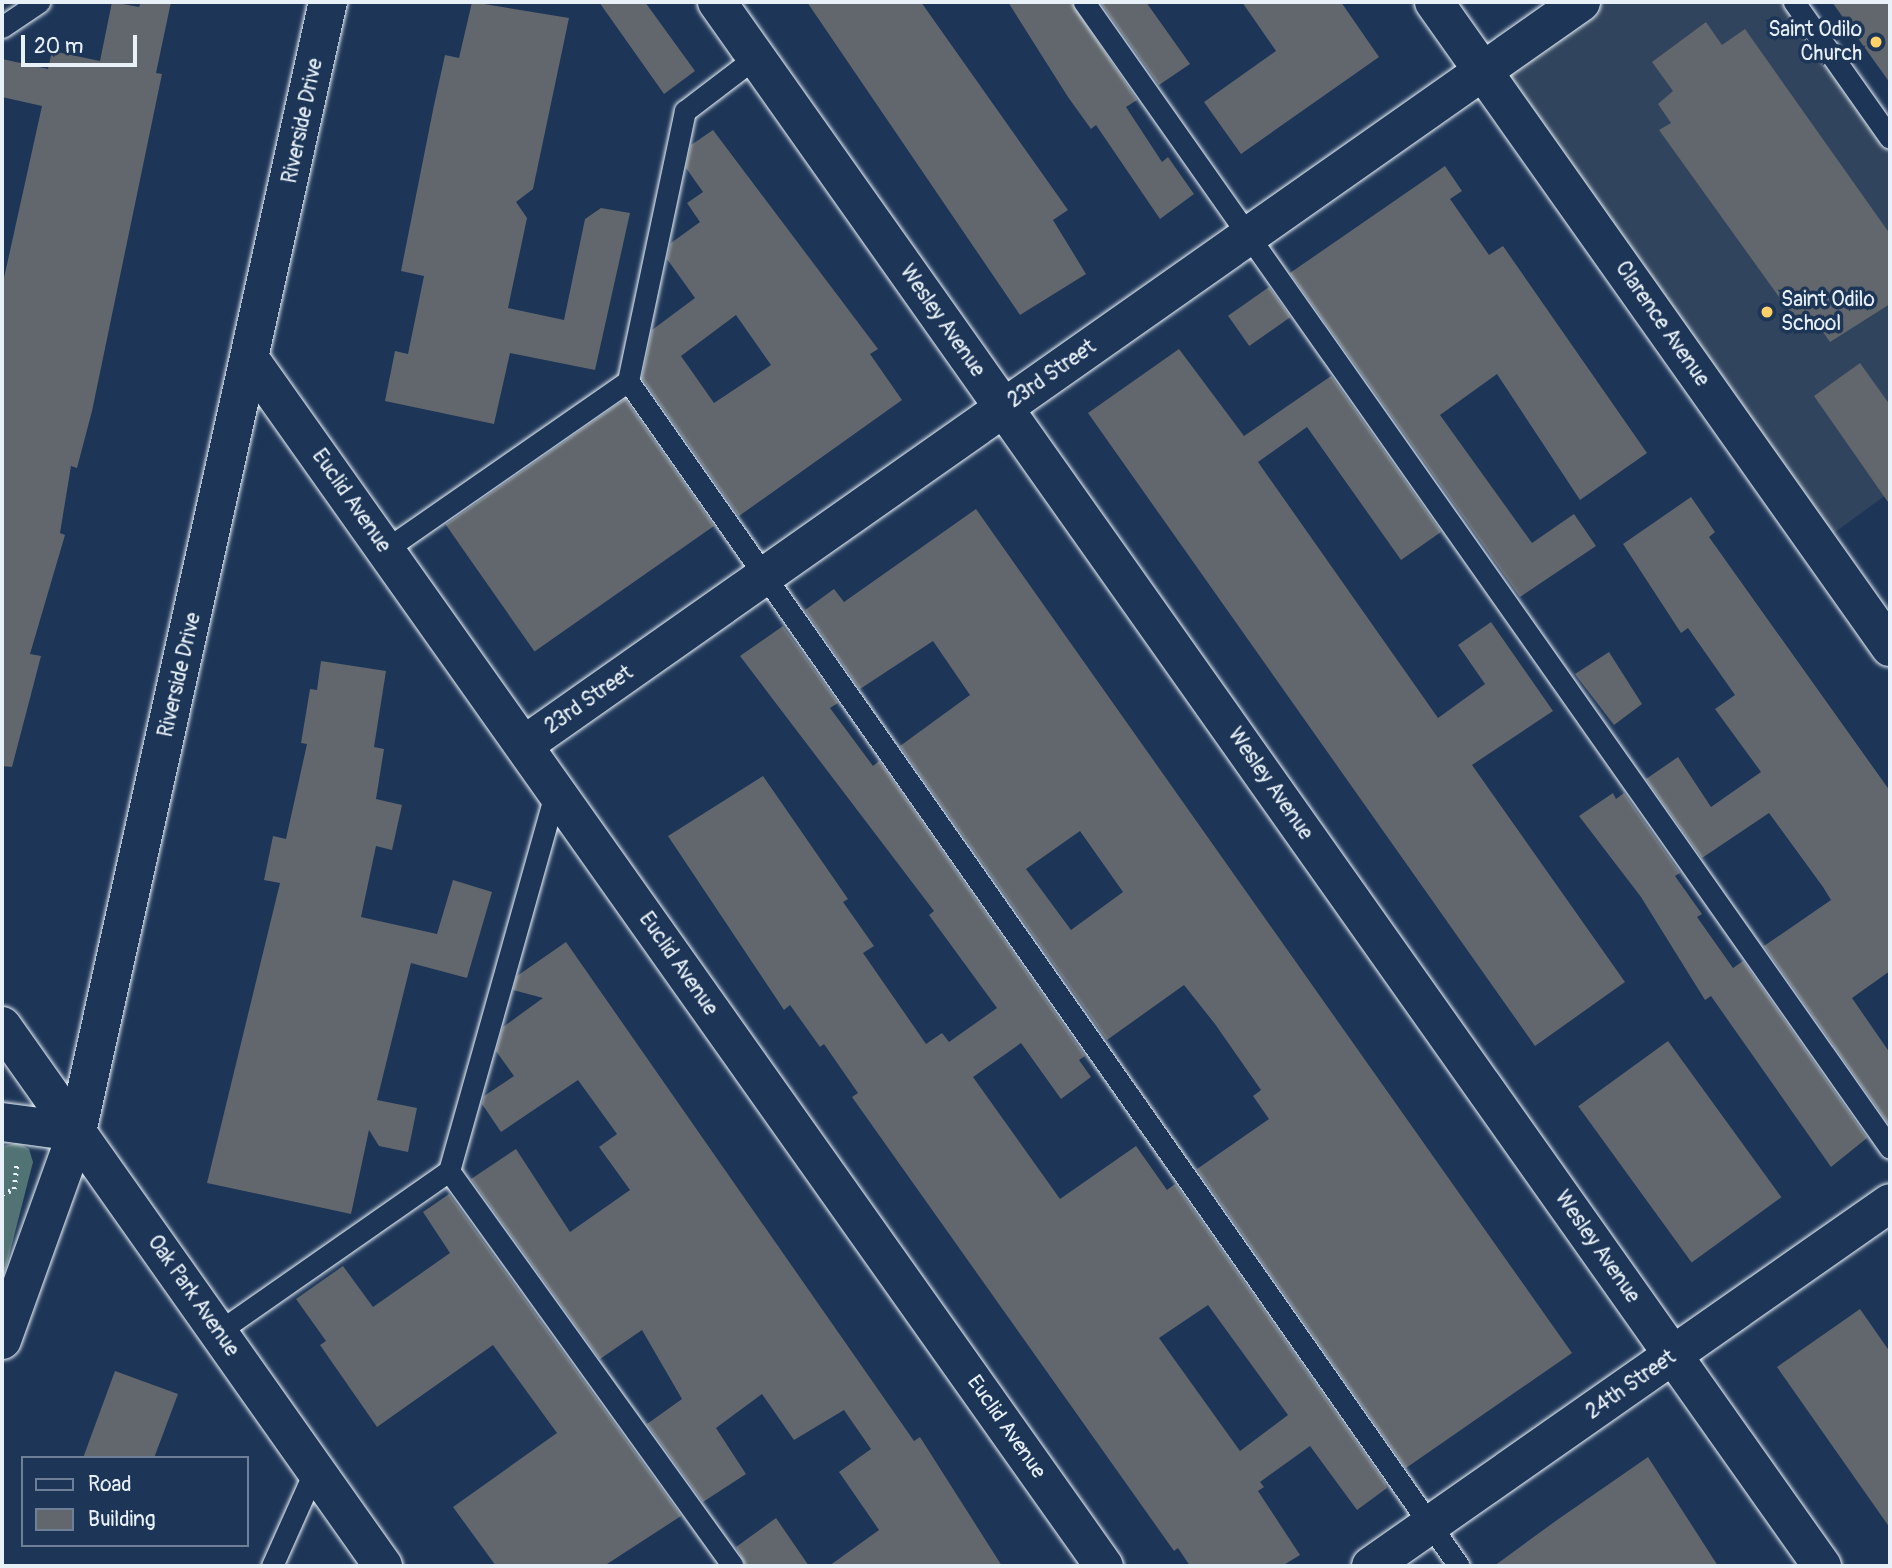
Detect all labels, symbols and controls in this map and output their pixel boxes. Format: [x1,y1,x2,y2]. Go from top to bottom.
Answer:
place label: Saint Odilo Church [1768,17,1862,67]
scale bar [24,21,140,65]
text: 20 m [34,33,83,60]
marker: Saint Odilo Church [1868,34,1884,50]
street label: Riverside Drive [277,56,329,186]
street label: Clarence Avenue [1610,257,1714,391]
street label: Wesley Avenue [894,260,990,382]
place label: Saint Odilo School [1781,287,1875,337]
marker: Saint Odilo School [1759,304,1775,320]
street label: 23rd Street [1003,335,1101,413]
street label: Euclid Avenue [306,445,396,557]
street label: Riverside Drive [153,610,207,740]
street label: 23rd Street [540,661,638,739]
street label: Wesley Avenue [1222,723,1318,845]
street label: Euclid Avenue [633,908,723,1020]
street label: Wesley Avenue [1549,1186,1645,1308]
street label: Oak Park Avenue [142,1230,244,1362]
street label: 24th Street [1581,1345,1681,1425]
street label: Euclid Avenue [961,1371,1051,1483]
legend [21,1456,248,1547]
text: Road [88,1471,132,1498]
text: Building [88,1506,155,1533]

